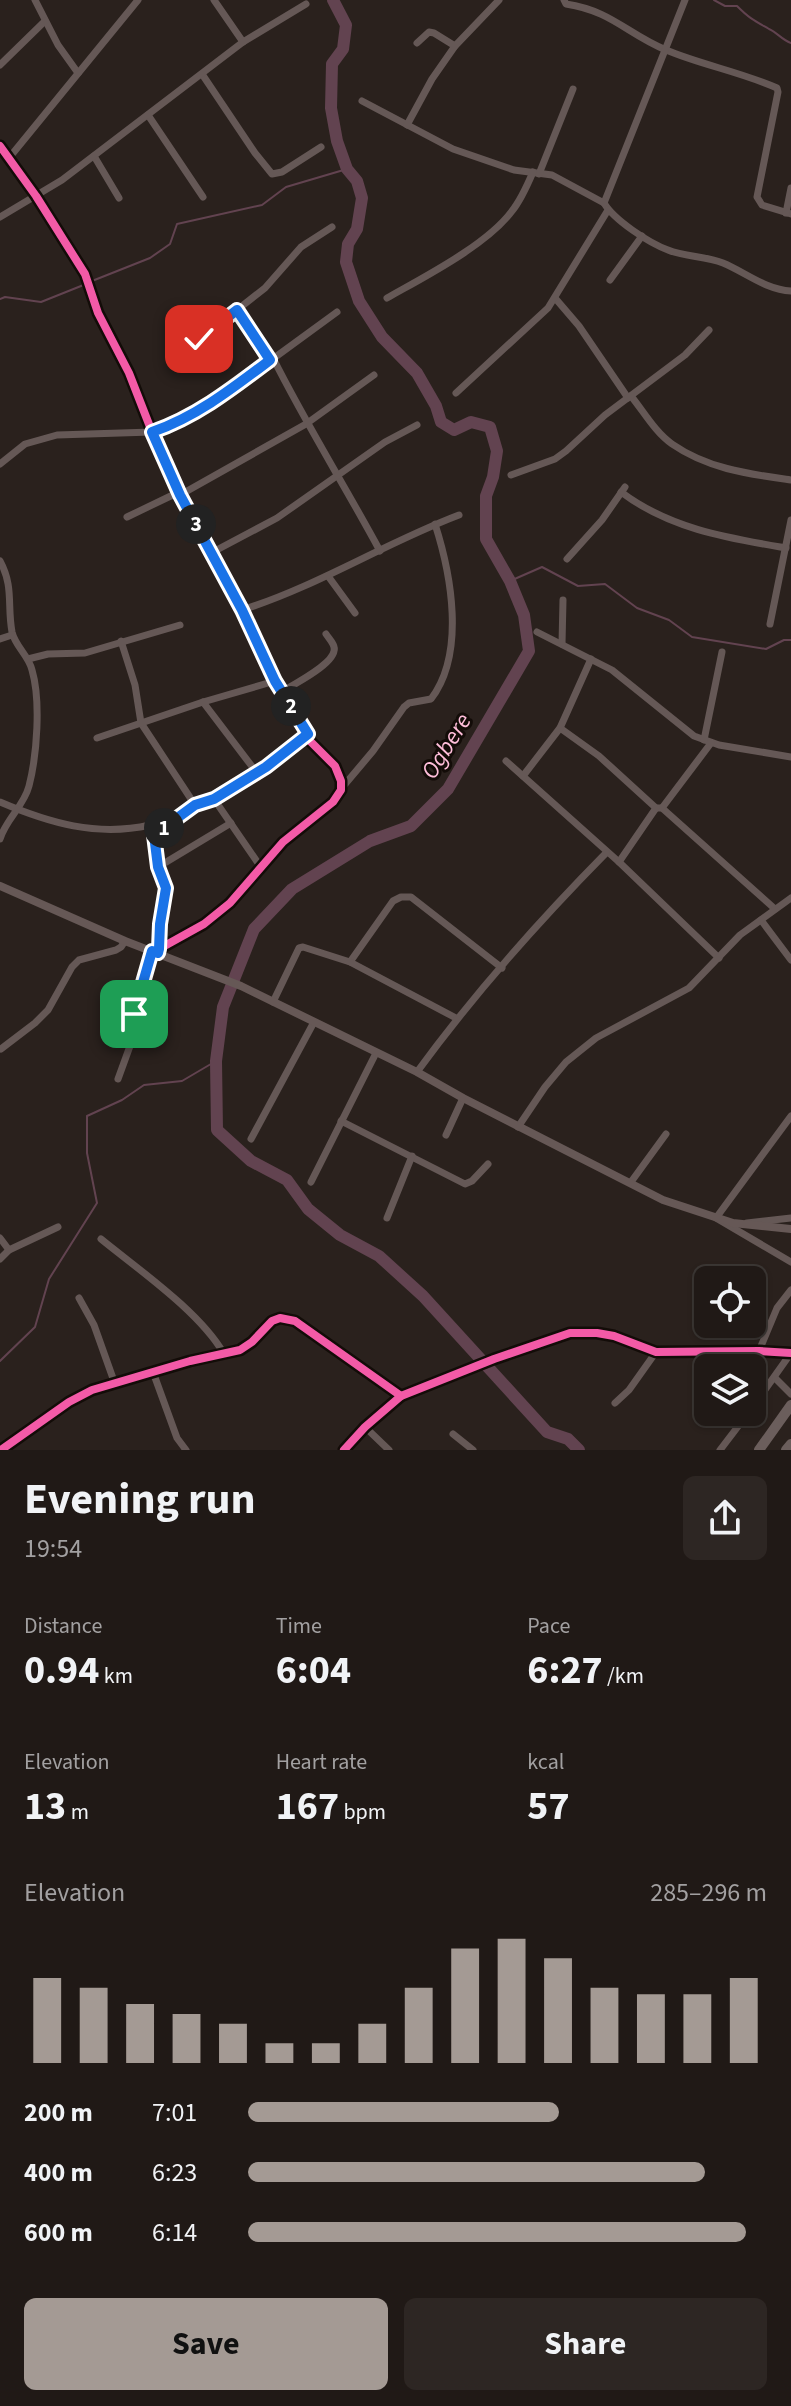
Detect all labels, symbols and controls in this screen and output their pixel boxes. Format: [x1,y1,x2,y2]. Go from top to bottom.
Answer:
pin [165,305,233,373]
icon: check [177,317,221,361]
pin: 3 [176,504,216,544]
text: 3 [190,508,202,540]
pin: 2 [271,686,311,726]
text: 2 [285,690,297,722]
water label: Ogbere [413,707,480,786]
pin: 1 [144,808,184,848]
text: 1 [158,812,170,844]
pin [100,980,168,1048]
icon: arrive [112,992,156,1036]
map controls [694,1266,766,1426]
button: locate [694,1266,766,1338]
button: layers [694,1354,766,1426]
text: Evening run [24,1468,256,1531]
button: share [683,1476,767,1560]
text: 19:54 [24,1530,82,1567]
text: Distance [24,1610,102,1642]
text: Time [276,1610,322,1642]
text: Pace [527,1610,570,1642]
text: 0.94 [24,1642,99,1699]
text: 6:04 [276,1642,351,1699]
text: 6:27 [527,1642,603,1699]
text: km [99,1660,133,1692]
text: /km [603,1660,644,1692]
text: Elevation [24,1746,110,1778]
text: Heart rate [276,1746,367,1778]
text: kcal [527,1746,564,1778]
text: 13 [24,1778,66,1835]
text: 167 [276,1778,339,1835]
text: 57 [527,1778,570,1835]
text: m [66,1796,89,1828]
text: bpm [339,1796,386,1828]
text: Elevation [24,1874,125,1911]
text: 285–296 m [650,1874,767,1911]
text: 200 m [24,2094,93,2131]
text: 7:01 [152,2094,197,2131]
text: 400 m [24,2154,93,2191]
text: 6:23 [152,2154,197,2191]
text: 600 m [24,2214,93,2251]
text: 6:14 [152,2214,197,2251]
button: Save [24,2298,388,2390]
button: Share [404,2298,767,2390]

